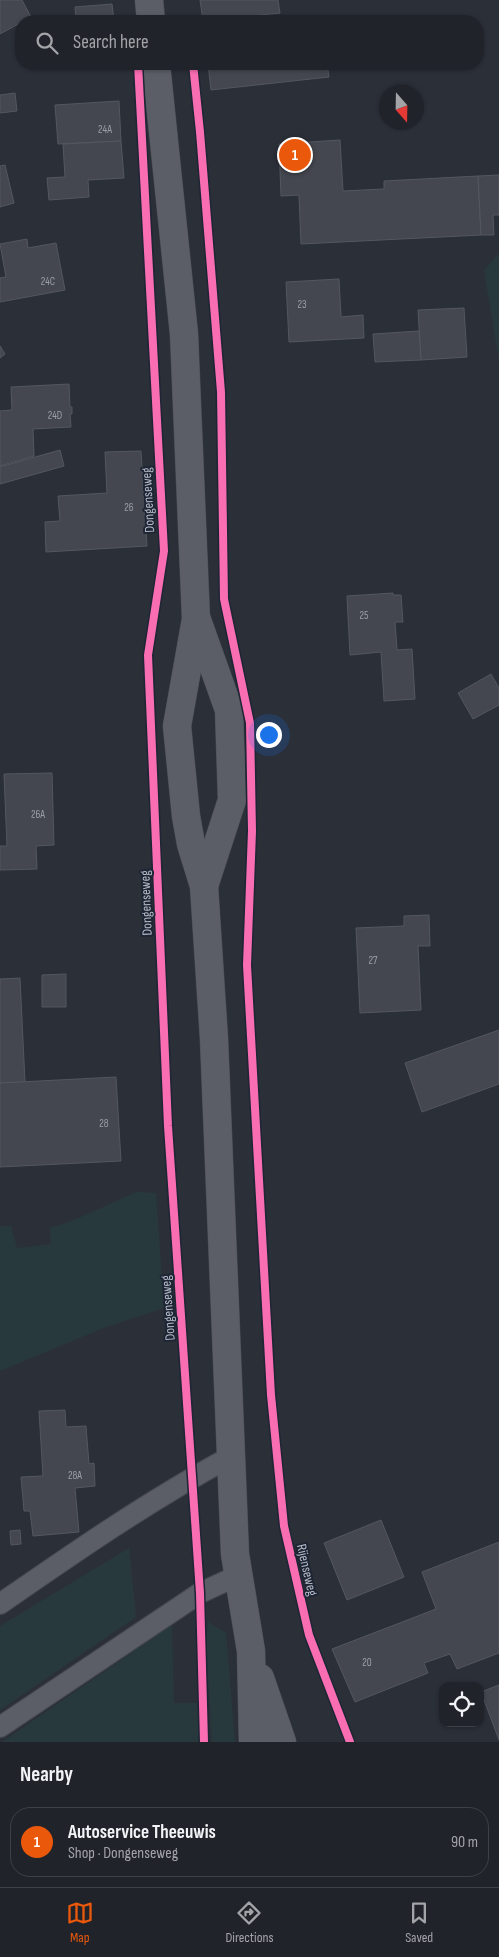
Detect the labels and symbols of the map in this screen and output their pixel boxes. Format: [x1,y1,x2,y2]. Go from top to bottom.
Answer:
north arrow [379,85,424,130]
house number: 24A [98,123,112,136]
pin: 1 [279,136,311,174]
house number: 24C [41,275,55,288]
house number: 23 [297,298,307,311]
house number: 24D [48,409,62,422]
street label: Dongenseweg [138,466,158,533]
house number: 26 [124,501,134,514]
house number: 25 [360,609,368,622]
your location [256,722,282,748]
house number: 26A [31,808,45,821]
street label: Dongenseweg [136,870,156,936]
house number: 27 [369,954,378,967]
house number: 28 [99,1117,109,1130]
street label: Dongenseweg [157,1274,179,1341]
house number: 28A [68,1469,82,1482]
street label: Rijenseweg [293,1542,321,1598]
house number: 20 [362,1656,372,1669]

